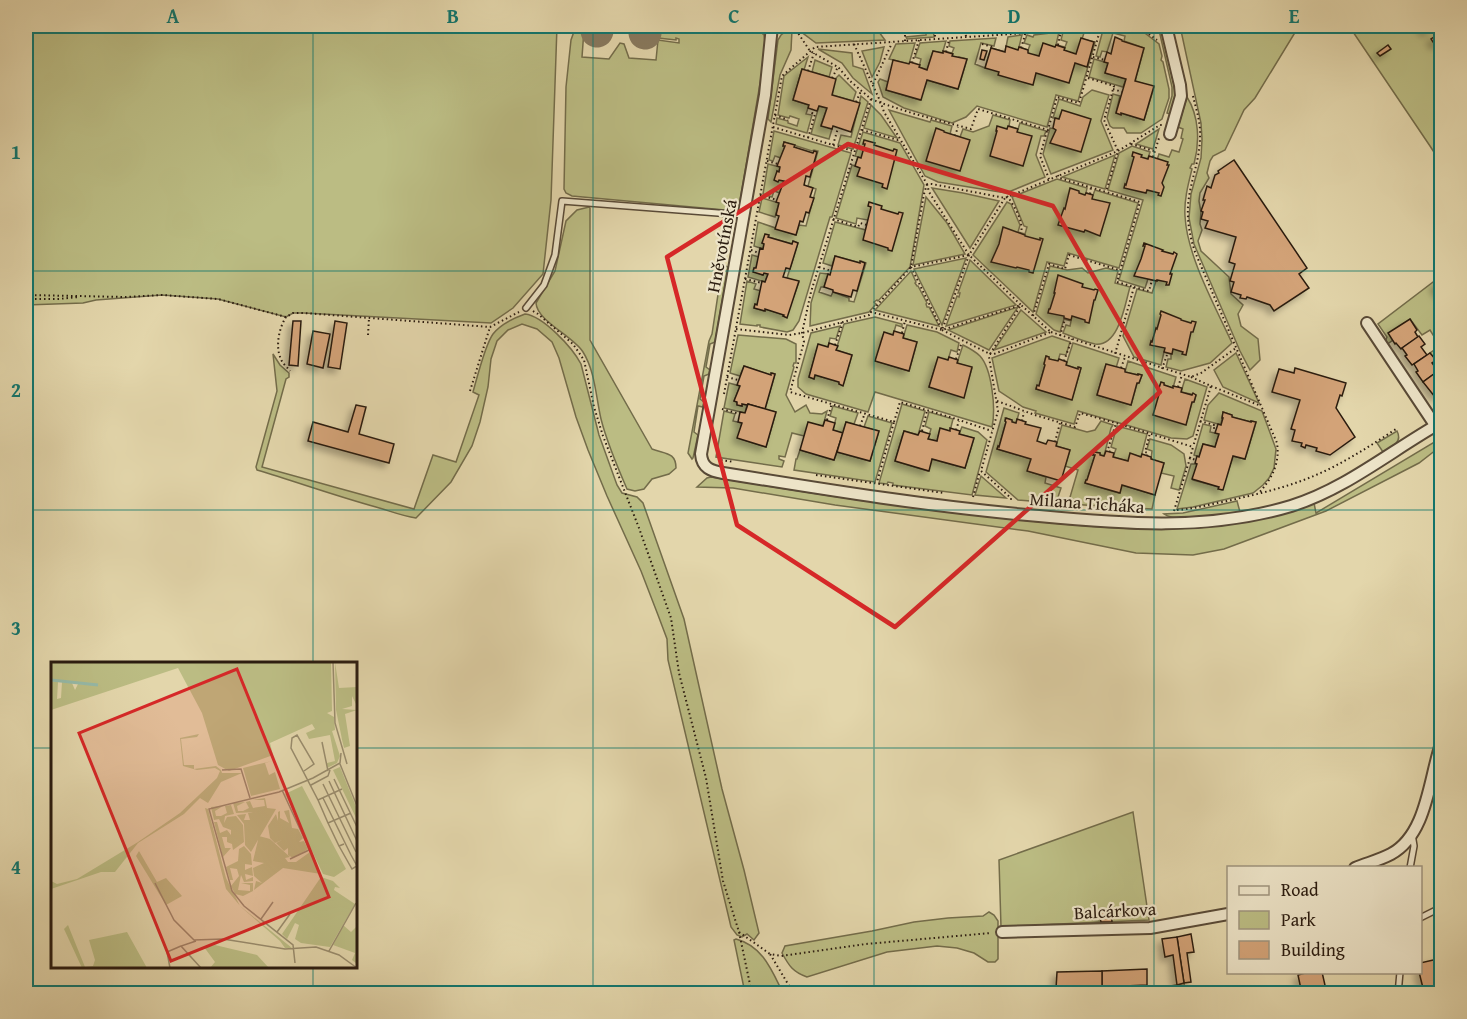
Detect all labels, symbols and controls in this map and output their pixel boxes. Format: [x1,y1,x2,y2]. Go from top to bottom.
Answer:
text: A [167,1,180,30]
text: B [447,1,459,30]
text: C [728,1,740,30]
text: D [1007,1,1021,30]
text: E [1289,1,1300,30]
text: 1 [11,137,21,166]
street label: Hněvotínská [699,196,744,295]
text: 2 [11,375,21,404]
street label: Milana Ticháka [1029,485,1146,520]
text: 3 [11,613,21,642]
inset map [51,662,357,968]
text: 4 [11,852,21,881]
legend [1227,866,1422,974]
text: Road [1281,876,1319,903]
street label: Balcárkova [1073,895,1157,926]
text: Park [1281,906,1317,933]
text: Building [1281,936,1345,963]

